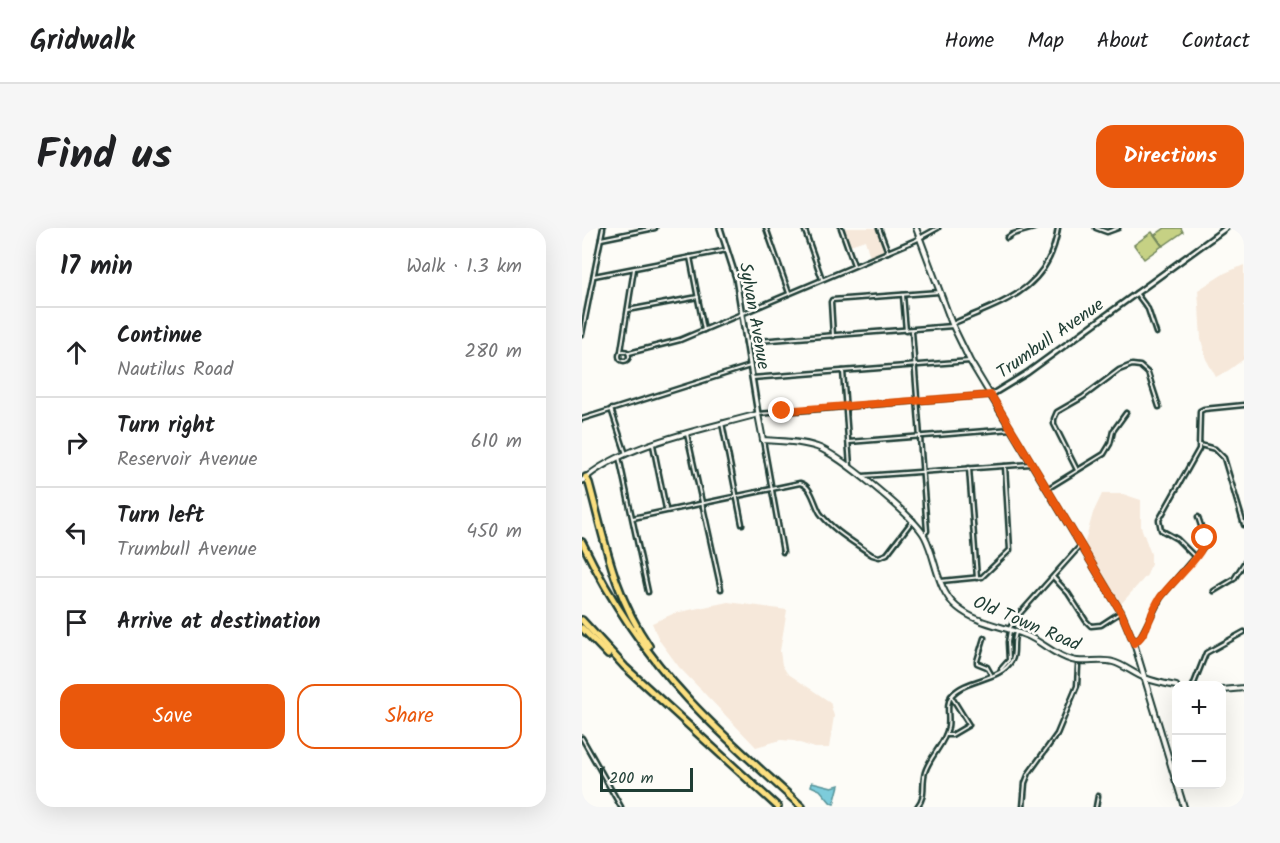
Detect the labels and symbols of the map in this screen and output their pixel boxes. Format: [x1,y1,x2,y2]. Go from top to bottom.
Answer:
street label: Sylvan Avenue [730,260,777,372]
street label: Trumbull Avenue [991,291,1111,387]
route end [768,397,794,423]
route start [1191,524,1217,550]
street label: Old Town Road [968,589,1086,660]
scale bar [600,765,693,792]

